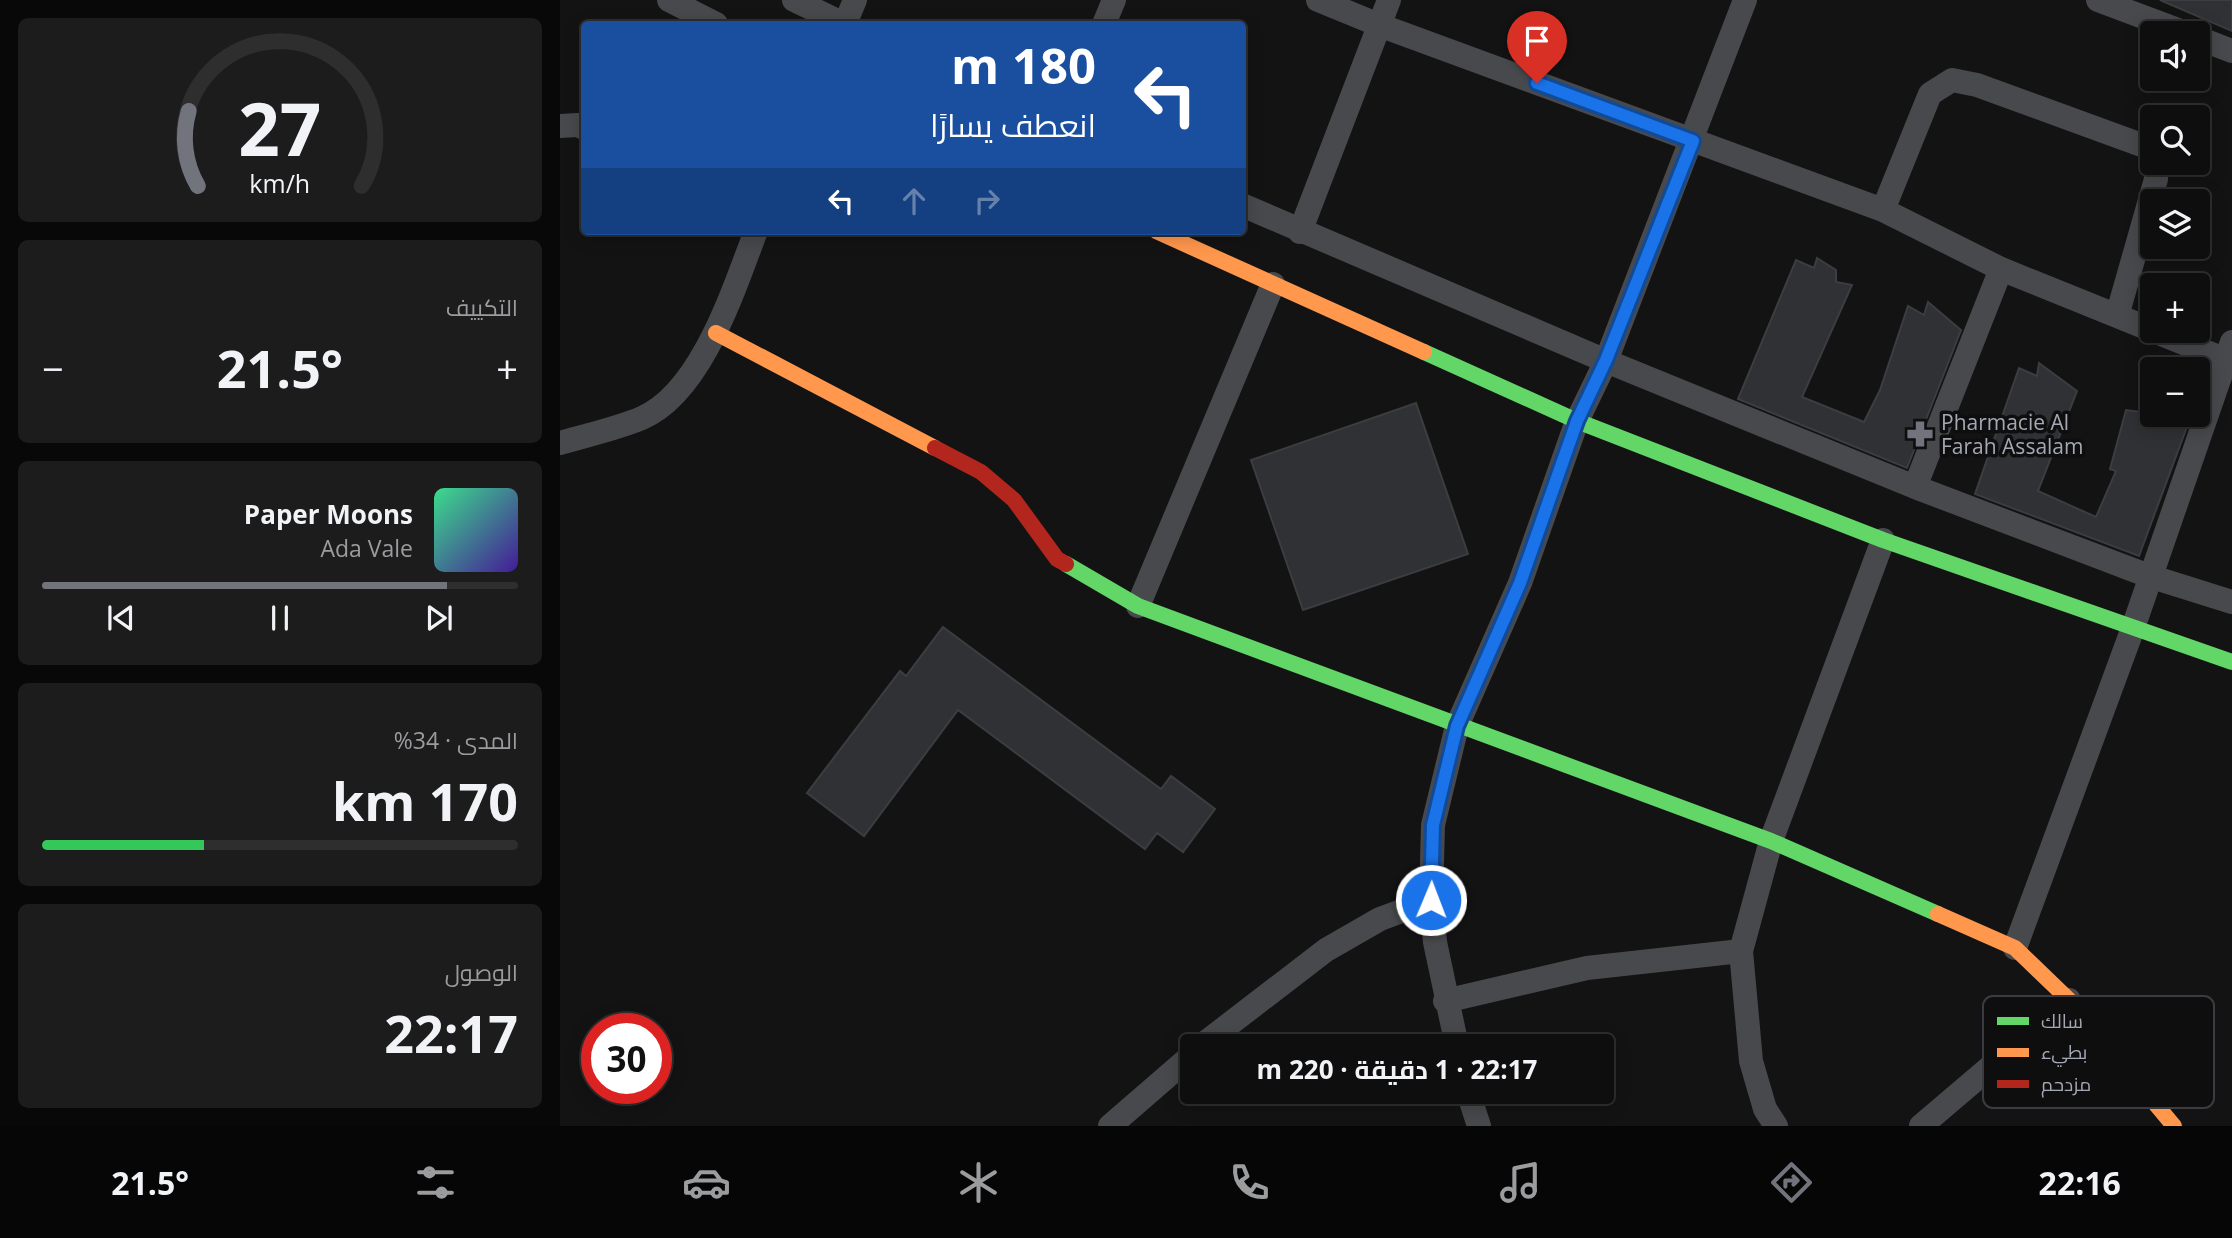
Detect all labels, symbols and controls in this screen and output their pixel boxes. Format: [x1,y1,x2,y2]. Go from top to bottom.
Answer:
pin [1507,11,1567,83]
map controls [2140,21,2210,427]
button: sound [2140,21,2210,91]
icon: arrive [1518,22,1556,60]
text: 180 m [951,32,1096,98]
icon: left [1120,49,1211,140]
text: 27 [238,78,322,177]
text: انعطف يسارًا [930,103,1096,146]
button: search [2140,105,2210,175]
text: km/h [250,166,310,200]
icon: left [822,182,860,220]
icon: ahead [895,182,933,220]
icon: right [968,182,1006,220]
button: layers [2140,189,2210,259]
button: + [2140,273,2210,343]
text: التكييف [446,291,518,323]
text: 21.5° [217,332,343,403]
text: − [42,342,64,394]
text: + [496,342,518,394]
button: − [2140,357,2210,427]
place label: Pharmacie Al Farah Assalam [1941,408,2083,460]
pharmacy icon: Pharmacie Al Farah Assalam [1905,419,1935,449]
text: Paper Moons [244,496,413,532]
text: Ada Vale [320,532,413,564]
icon: previous [102,599,140,637]
icon: pause [261,599,299,637]
icon: next [420,599,458,637]
text: المدى · 34% [394,724,518,756]
text: 170 km [332,765,518,836]
position arrow [1394,863,1468,937]
text: الوصول [445,956,518,988]
legend [1983,996,2214,1108]
text: 22:17 [384,997,518,1068]
text: سالك [2041,1008,2083,1034]
speed limit sign: 30 [581,1013,672,1104]
text: بطيء [2041,1039,2087,1067]
text: 22:17 · 1 دقيقة · 220 m [1257,1051,1537,1087]
text: مزدحم [2041,1071,2091,1098]
icon: filters [411,1158,460,1207]
icon: car [682,1158,731,1207]
icon: climate [954,1158,1003,1207]
icon: phone [1225,1158,1274,1207]
icon: music [1496,1158,1545,1207]
icon: directions [1767,1158,1816,1207]
text: 21.5° [111,1161,189,1204]
text: 22:16 [2039,1161,2121,1204]

